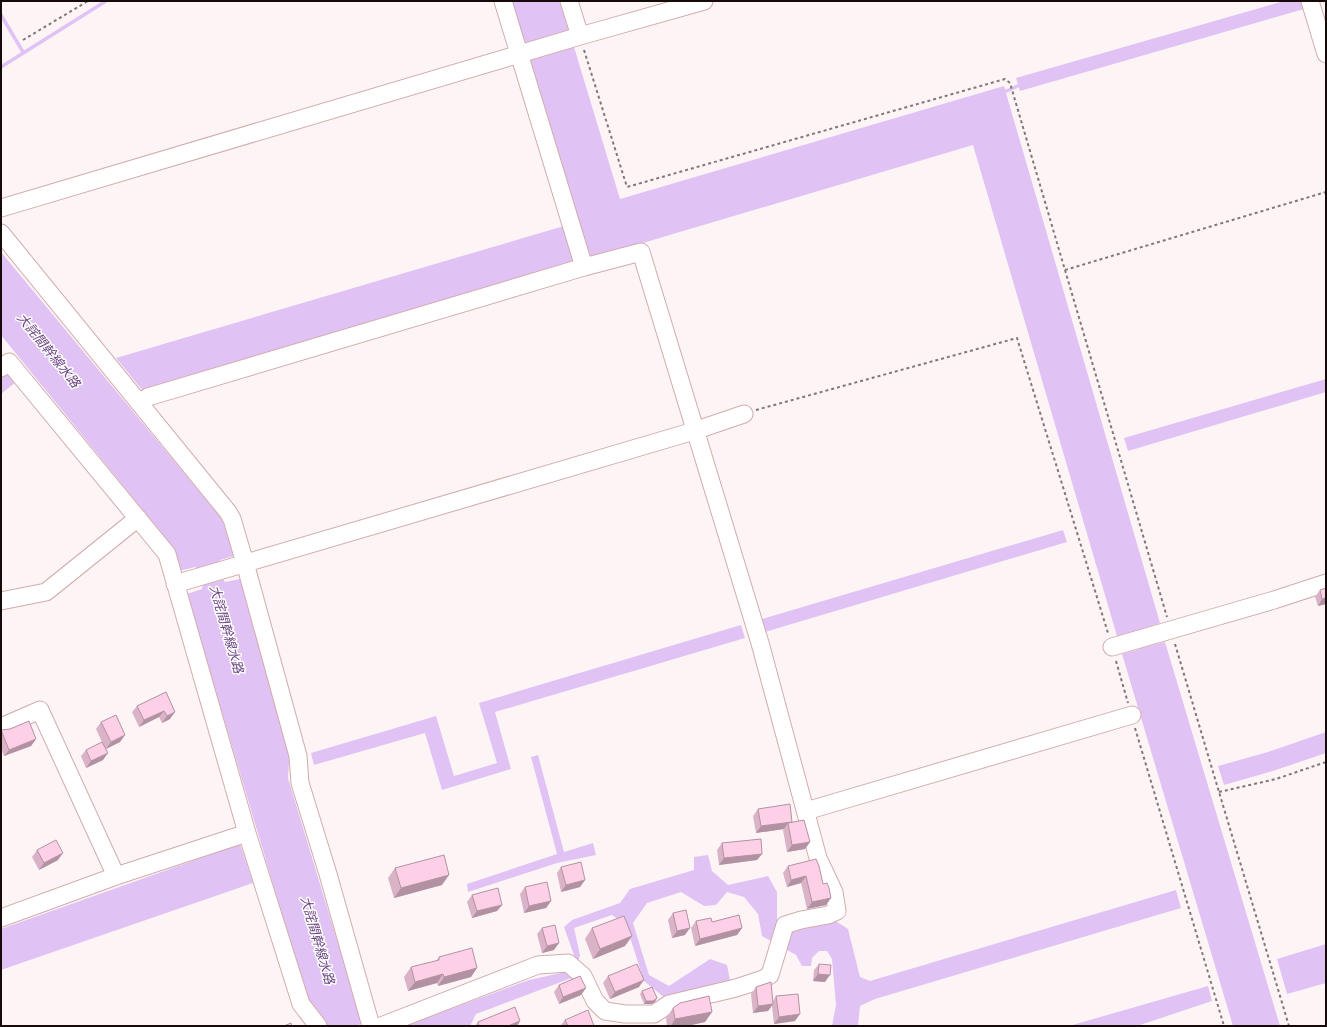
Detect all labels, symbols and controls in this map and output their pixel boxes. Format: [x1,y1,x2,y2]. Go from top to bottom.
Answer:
water label: 大詫間幹線水路 [14,310,84,391]
water label: 大詫間幹線水路 [207,583,247,676]
water label: 大詫間幹線水路 [298,894,338,987]

